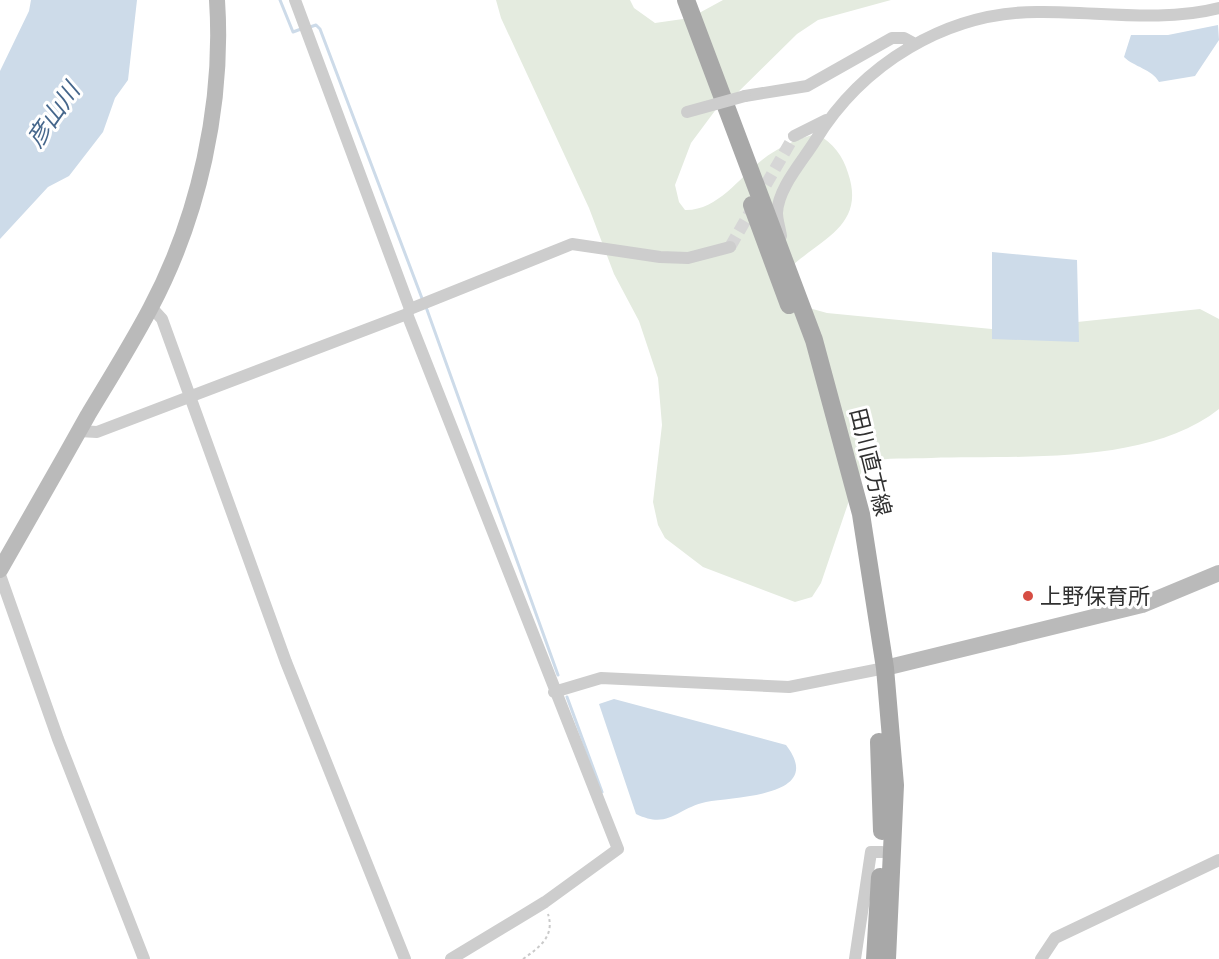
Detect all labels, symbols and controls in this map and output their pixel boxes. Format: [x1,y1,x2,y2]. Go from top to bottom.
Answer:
water label: 彦山川 [20,74,88,153]
street label: 田川直方線 [844,405,898,519]
place label: 上野保育所 [1040,582,1150,610]
marker: 上野保育所 [1021,589,1035,603]

